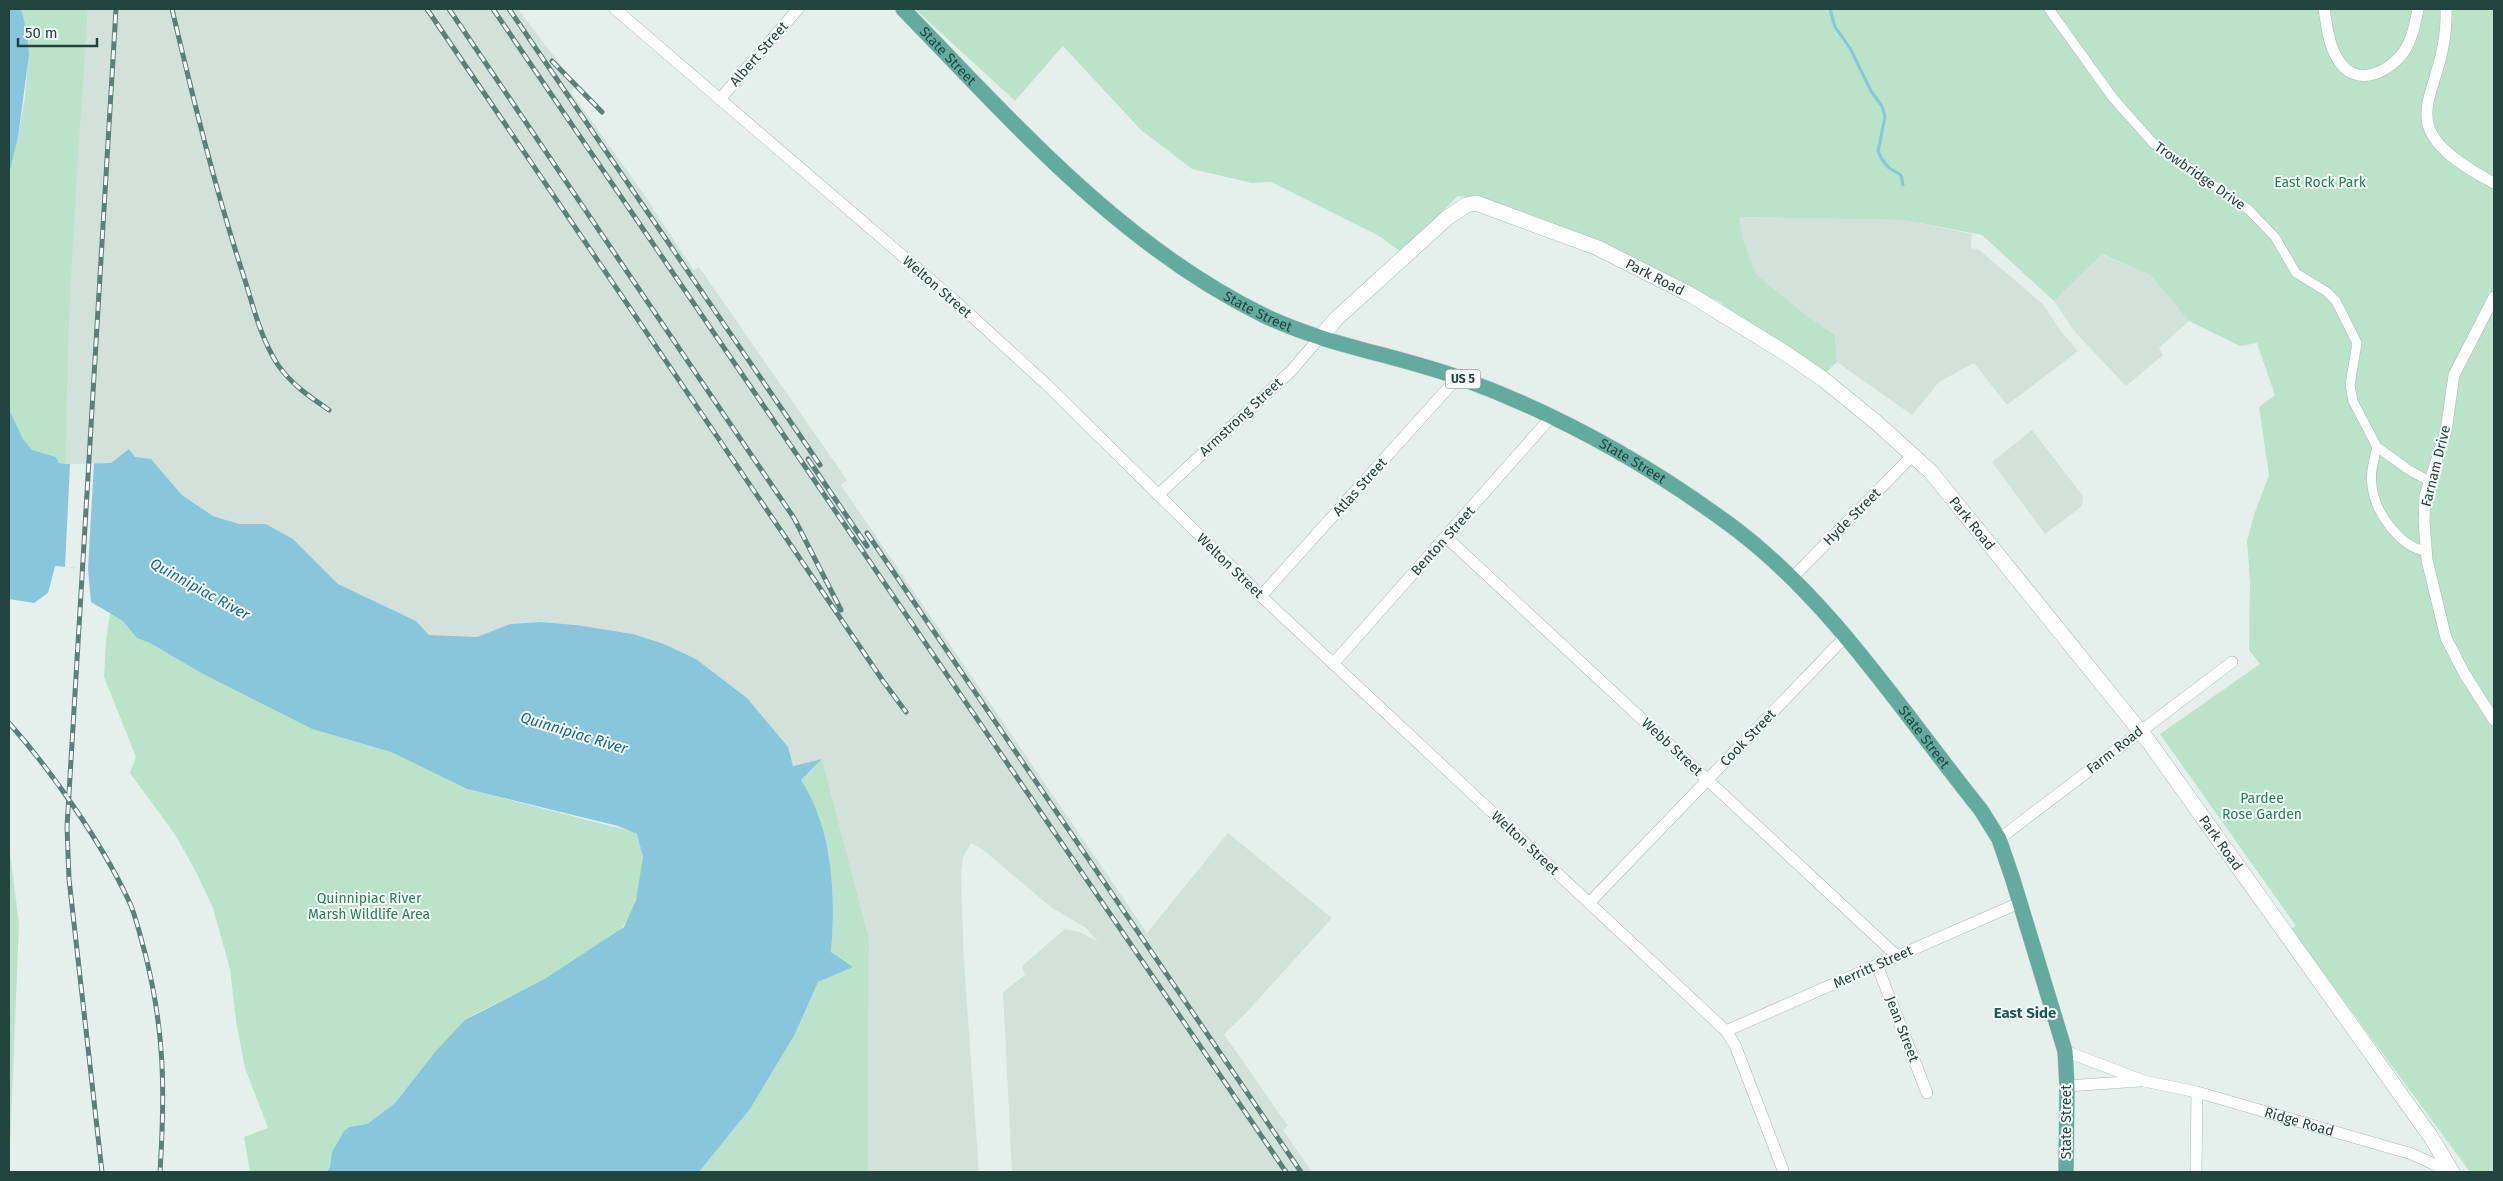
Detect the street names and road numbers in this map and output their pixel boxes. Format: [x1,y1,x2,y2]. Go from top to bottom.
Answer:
street label: Albert Street [726,17,792,90]
street label: State Street [916,23,981,89]
street label: Trowbridge Drive [2151,138,2249,214]
street label: Welton Street [899,252,976,322]
street label: Park Road [1623,255,1687,299]
street label: State Street [1221,287,1296,336]
road number: US 5 [1446,369,1480,388]
street label: Armstrong Street [1196,374,1287,460]
street label: Farnam Drive [2418,423,2454,509]
street label: State Street [1597,435,1670,488]
street label: Atlas Street [1329,454,1391,520]
street label: Hyde Street [1820,484,1885,549]
street label: Park Road [1946,493,1999,553]
street label: Benton Street [1407,502,1479,579]
street label: Welton Street [1193,530,1268,603]
street label: State Street [1895,702,1954,772]
street label: Cook Street [1717,705,1780,770]
street label: Webb Street [1638,714,1707,780]
street label: Farm Road [2083,723,2147,777]
street label: Welton Street [1488,807,1563,879]
street label: Park Road [2195,812,2246,874]
street label: Merritt Street [1831,942,1916,992]
street label: Jean Street [1882,994,1923,1065]
street label: State Street [2058,1084,2075,1159]
street label: Ridge Road [2262,1103,2336,1140]

